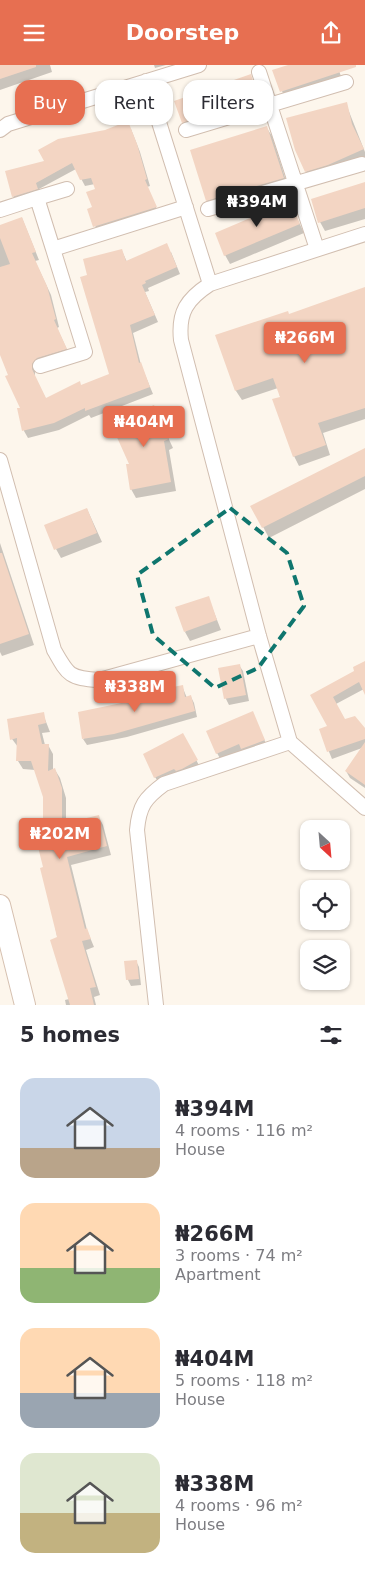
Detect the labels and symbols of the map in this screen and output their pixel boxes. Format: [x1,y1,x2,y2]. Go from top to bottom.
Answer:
pin: ₦394M [222,185,292,228]
pin: ₦266M [270,321,340,364]
pin: ₦404M [109,405,179,448]
pin: ₦338M [100,671,170,713]
pin: ₦202M [25,817,95,860]
north arrow [300,820,350,870]

